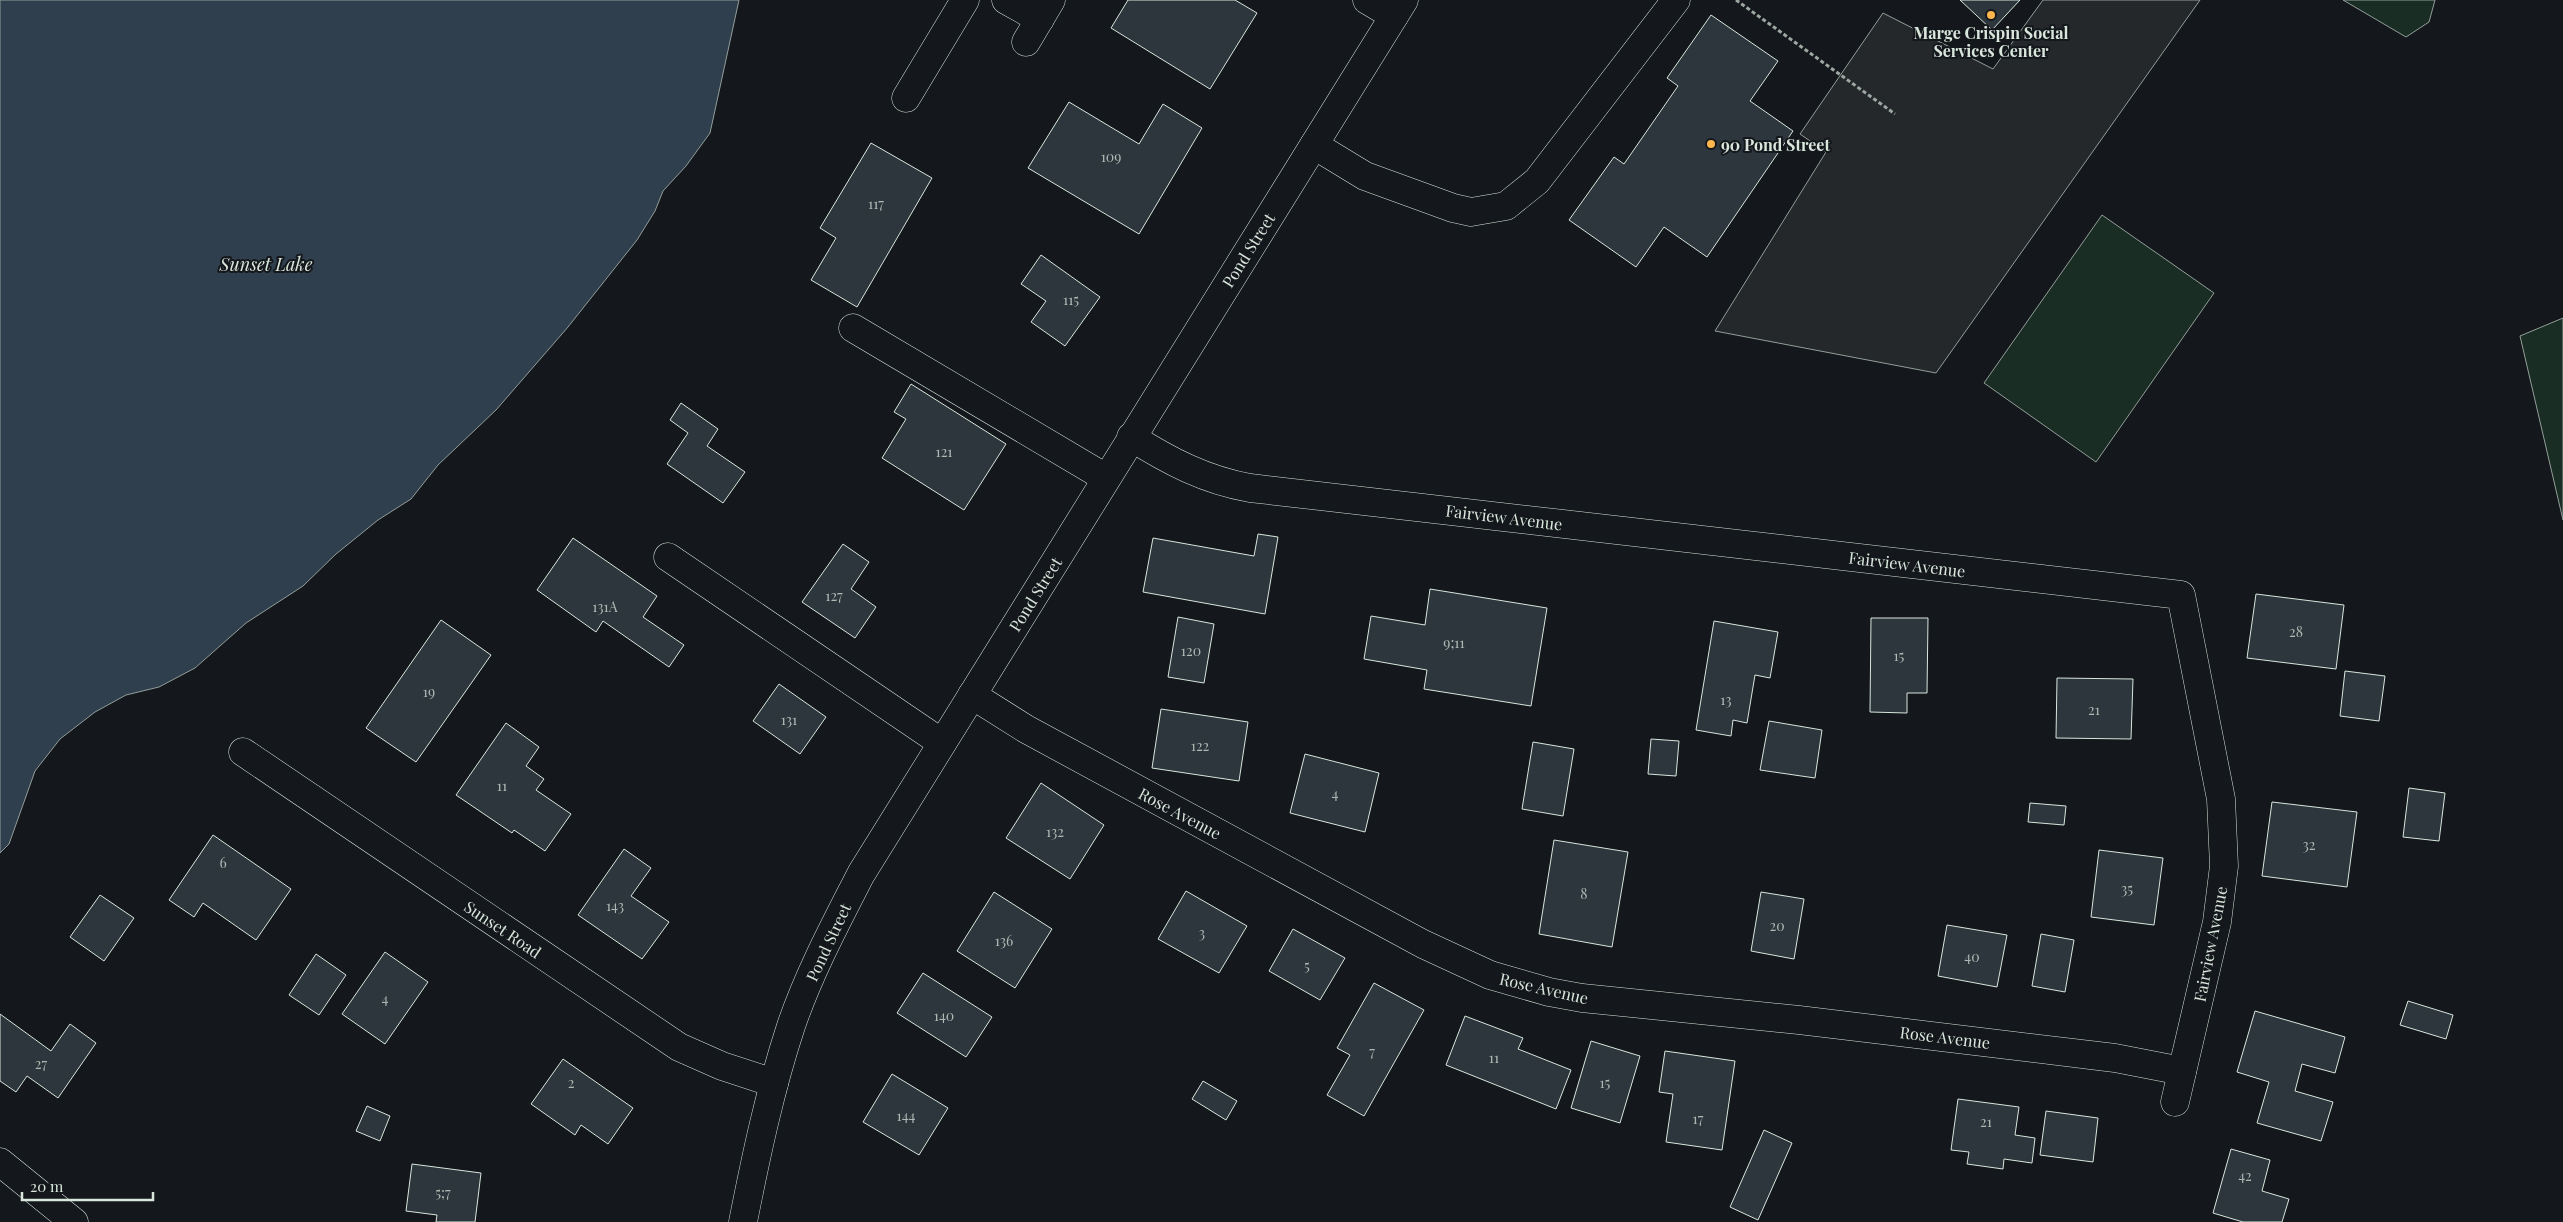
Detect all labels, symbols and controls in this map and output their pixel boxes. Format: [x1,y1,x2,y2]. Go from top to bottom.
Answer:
marker: Marge Crispin Social Services Center [1985,9,1997,21]
place label: Marge Crispin Social Services Center [1914,22,2068,61]
place label: 90 Pond Street [1721,134,1830,155]
marker: 90 Pond Street [1705,138,1717,150]
house number: 109 [1101,147,1121,166]
house number: 117 [868,194,884,213]
street label: Pond Street [1217,209,1279,291]
water label: Sunset Lake [219,252,313,276]
house number: 115 [1063,290,1079,309]
house number: 121 [935,442,953,461]
street label: Fairview Avenue [1444,499,1564,535]
street label: Fairview Avenue [1847,546,1967,582]
street label: Pond Street [1004,553,1066,635]
house number: 127 [825,586,843,605]
house number: 131A [592,597,618,616]
house number: 28 [2289,622,2303,641]
house number: 9;11 [1443,633,1465,652]
house number: 120 [1181,641,1201,660]
house number: 15 [1894,646,1905,665]
house number: 19 [423,682,435,701]
house number: 13 [1720,690,1732,709]
house number: 21 [2088,700,2100,719]
house number: 131 [781,710,797,729]
house number: 122 [1191,736,1210,755]
house number: 11 [497,776,507,795]
street label: Rose Avenue [1135,782,1225,844]
house number: 4 [1332,784,1339,803]
house number: 132 [1046,822,1064,841]
house number: 32 [2302,835,2316,854]
house number: 6 [219,853,227,872]
house number: 35 [2121,879,2133,898]
house number: 8 [1580,884,1588,903]
street label: Fairview Avenue [2188,884,2232,1004]
street label: Sunset Road [460,896,546,962]
house number: 143 [606,896,624,915]
street label: Pond Street [801,899,855,984]
house number: 20 [1769,916,1785,935]
house number: 3 [1199,923,1205,942]
house number: 136 [995,931,1013,950]
house number: 40 [1964,947,1980,966]
house number: 5 [1304,956,1310,975]
street label: Rose Avenue [1497,968,1591,1008]
house number: 4 [382,989,389,1008]
house number: 140 [934,1006,954,1025]
street label: Rose Avenue [1899,1021,1991,1053]
house number: 7 [1369,1042,1375,1061]
house number: 11 [1489,1048,1499,1067]
house number: 27 [35,1054,48,1073]
house number: 2 [568,1073,575,1092]
house number: 15 [1600,1073,1611,1092]
house number: 144 [896,1106,916,1125]
house number: 17 [1693,1109,1704,1128]
house number: 21 [1980,1112,1992,1131]
house number: 42 [2238,1166,2252,1185]
scale bar [22,1170,154,1202]
text: 20 m [30,1176,64,1196]
house number: 5;7 [435,1183,451,1202]

